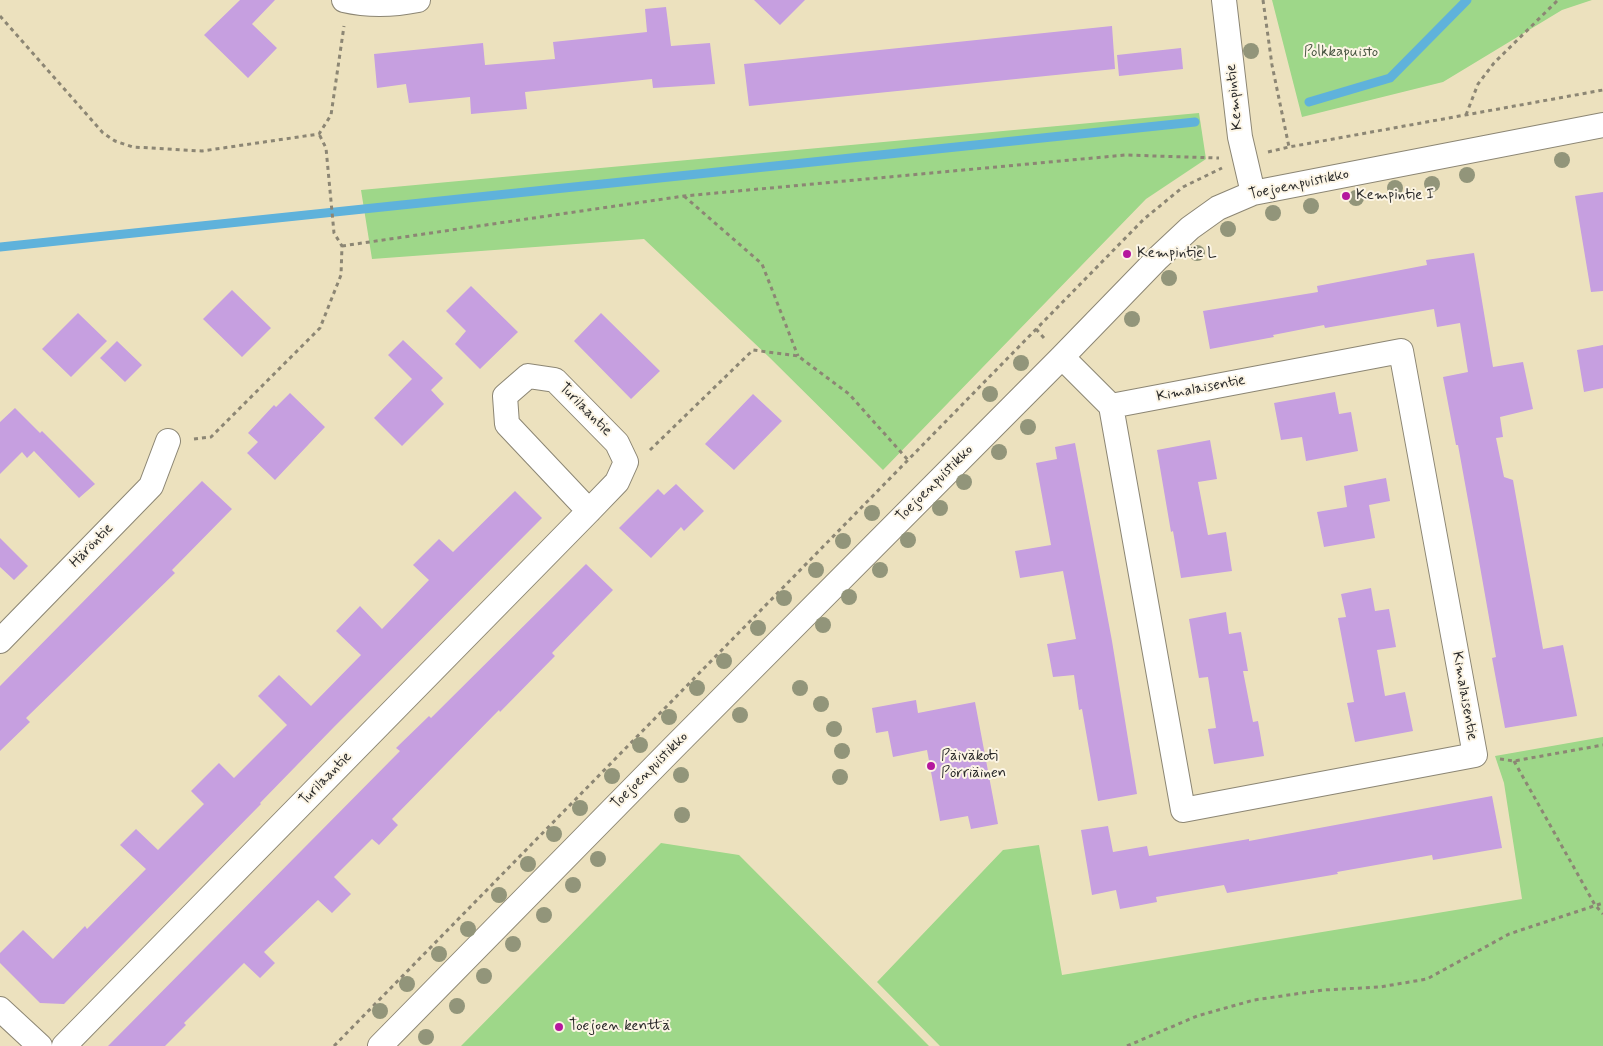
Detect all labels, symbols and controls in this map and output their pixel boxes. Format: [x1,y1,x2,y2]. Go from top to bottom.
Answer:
park label: Polkkapuisto [1304,44,1378,62]
street label: Kempintie [1223,63,1247,131]
street label: Toejoenpuistikko [1247,166,1351,204]
place label: Kempintie I [1356,187,1434,205]
marker: Kempintie I [1340,190,1352,202]
place label: Kempintie L [1137,245,1217,263]
marker: Kempintie L [1121,248,1133,260]
street label: Kimalaisentie [1155,372,1247,406]
street label: Turilaantie [555,380,615,440]
street label: Toejoenpuistikko [893,442,977,526]
street label: Häröntie [66,520,118,572]
street label: Kimalaisentie [1447,650,1481,742]
street label: Toejoenpuistikko [608,729,692,813]
street label: Turilaantie [296,748,356,810]
place label: Päiväkoti Pörriäinen [941,748,1006,783]
marker: Päiväkoti Pörriäinen [925,760,937,772]
place label: Toejoen kenttä [569,1018,670,1036]
marker: Toejoen kenttä [553,1021,565,1033]

